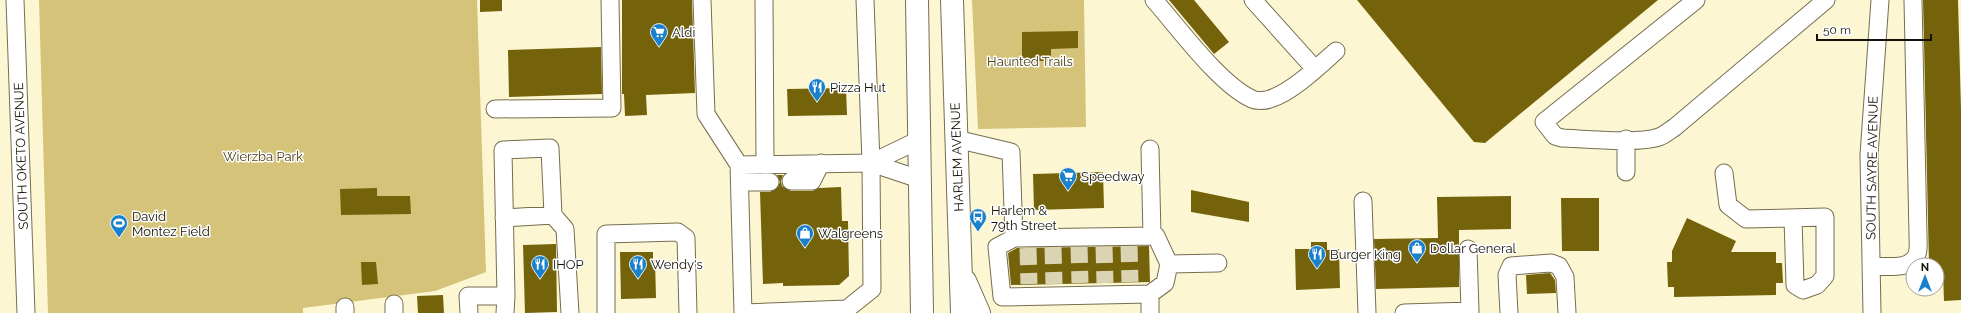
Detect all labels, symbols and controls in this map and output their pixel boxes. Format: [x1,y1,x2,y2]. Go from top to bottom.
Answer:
scale bar [1817,16,1931,42]
supermarket icon: Aldi [649,22,669,47]
text: 50 m [1823,23,1851,37]
place label: Aldi [672,25,695,40]
park label: Haunted Trails [987,54,1073,69]
restaurant icon: Pizza Hut [807,77,827,102]
place label: Pizza Hut [830,80,886,95]
street label: SOUTH OKETO AVENUE [11,82,31,230]
street label: SOUTH SAYRE AVENUE [1863,96,1881,240]
street label: HARLEM AVENUE [948,102,966,212]
park label: Wierzba Park [223,149,303,164]
supermarket icon: Speedway [1058,166,1078,191]
place label: Speedway [1081,169,1145,184]
place label: Harlem & 79th Street [991,203,1057,233]
bus stop icon: Harlem & 79th Street [968,207,988,232]
place label: David Montez Field [132,209,210,239]
sports icon: David Montez Field [109,213,129,238]
shop icon: Walgreens [795,223,815,248]
place label: Walgreens [818,226,883,241]
shop icon: Dollar General [1407,238,1427,263]
place label: Dollar General [1430,241,1517,256]
restaurant icon: Burger King [1307,244,1327,269]
place label: Burger King [1330,247,1401,262]
restaurant icon: IHOP [530,254,550,279]
restaurant icon: Wendy's [628,254,648,279]
place label: IHOP [553,257,584,272]
place label: Wendy's [651,257,703,272]
north arrow [1905,257,1945,297]
text: N [1921,261,1929,274]

